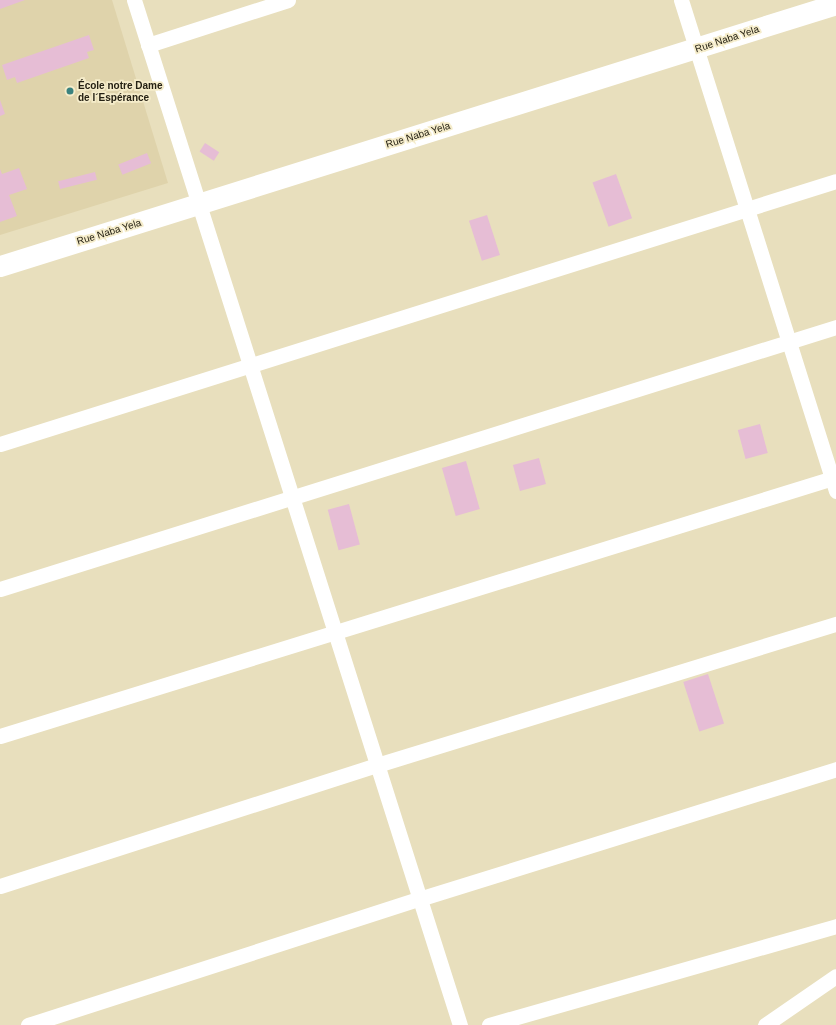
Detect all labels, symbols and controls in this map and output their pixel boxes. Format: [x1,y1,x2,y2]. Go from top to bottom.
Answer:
street label: Rue Naba Yela [693,23,761,55]
place label: École notre Dame de l´Espérance [78,79,162,102]
marker: École notre Dame de l´Espérance [65,86,75,96]
street label: Rue Naba Yela [384,119,452,151]
street label: Rue Naba Yela [75,216,143,248]

